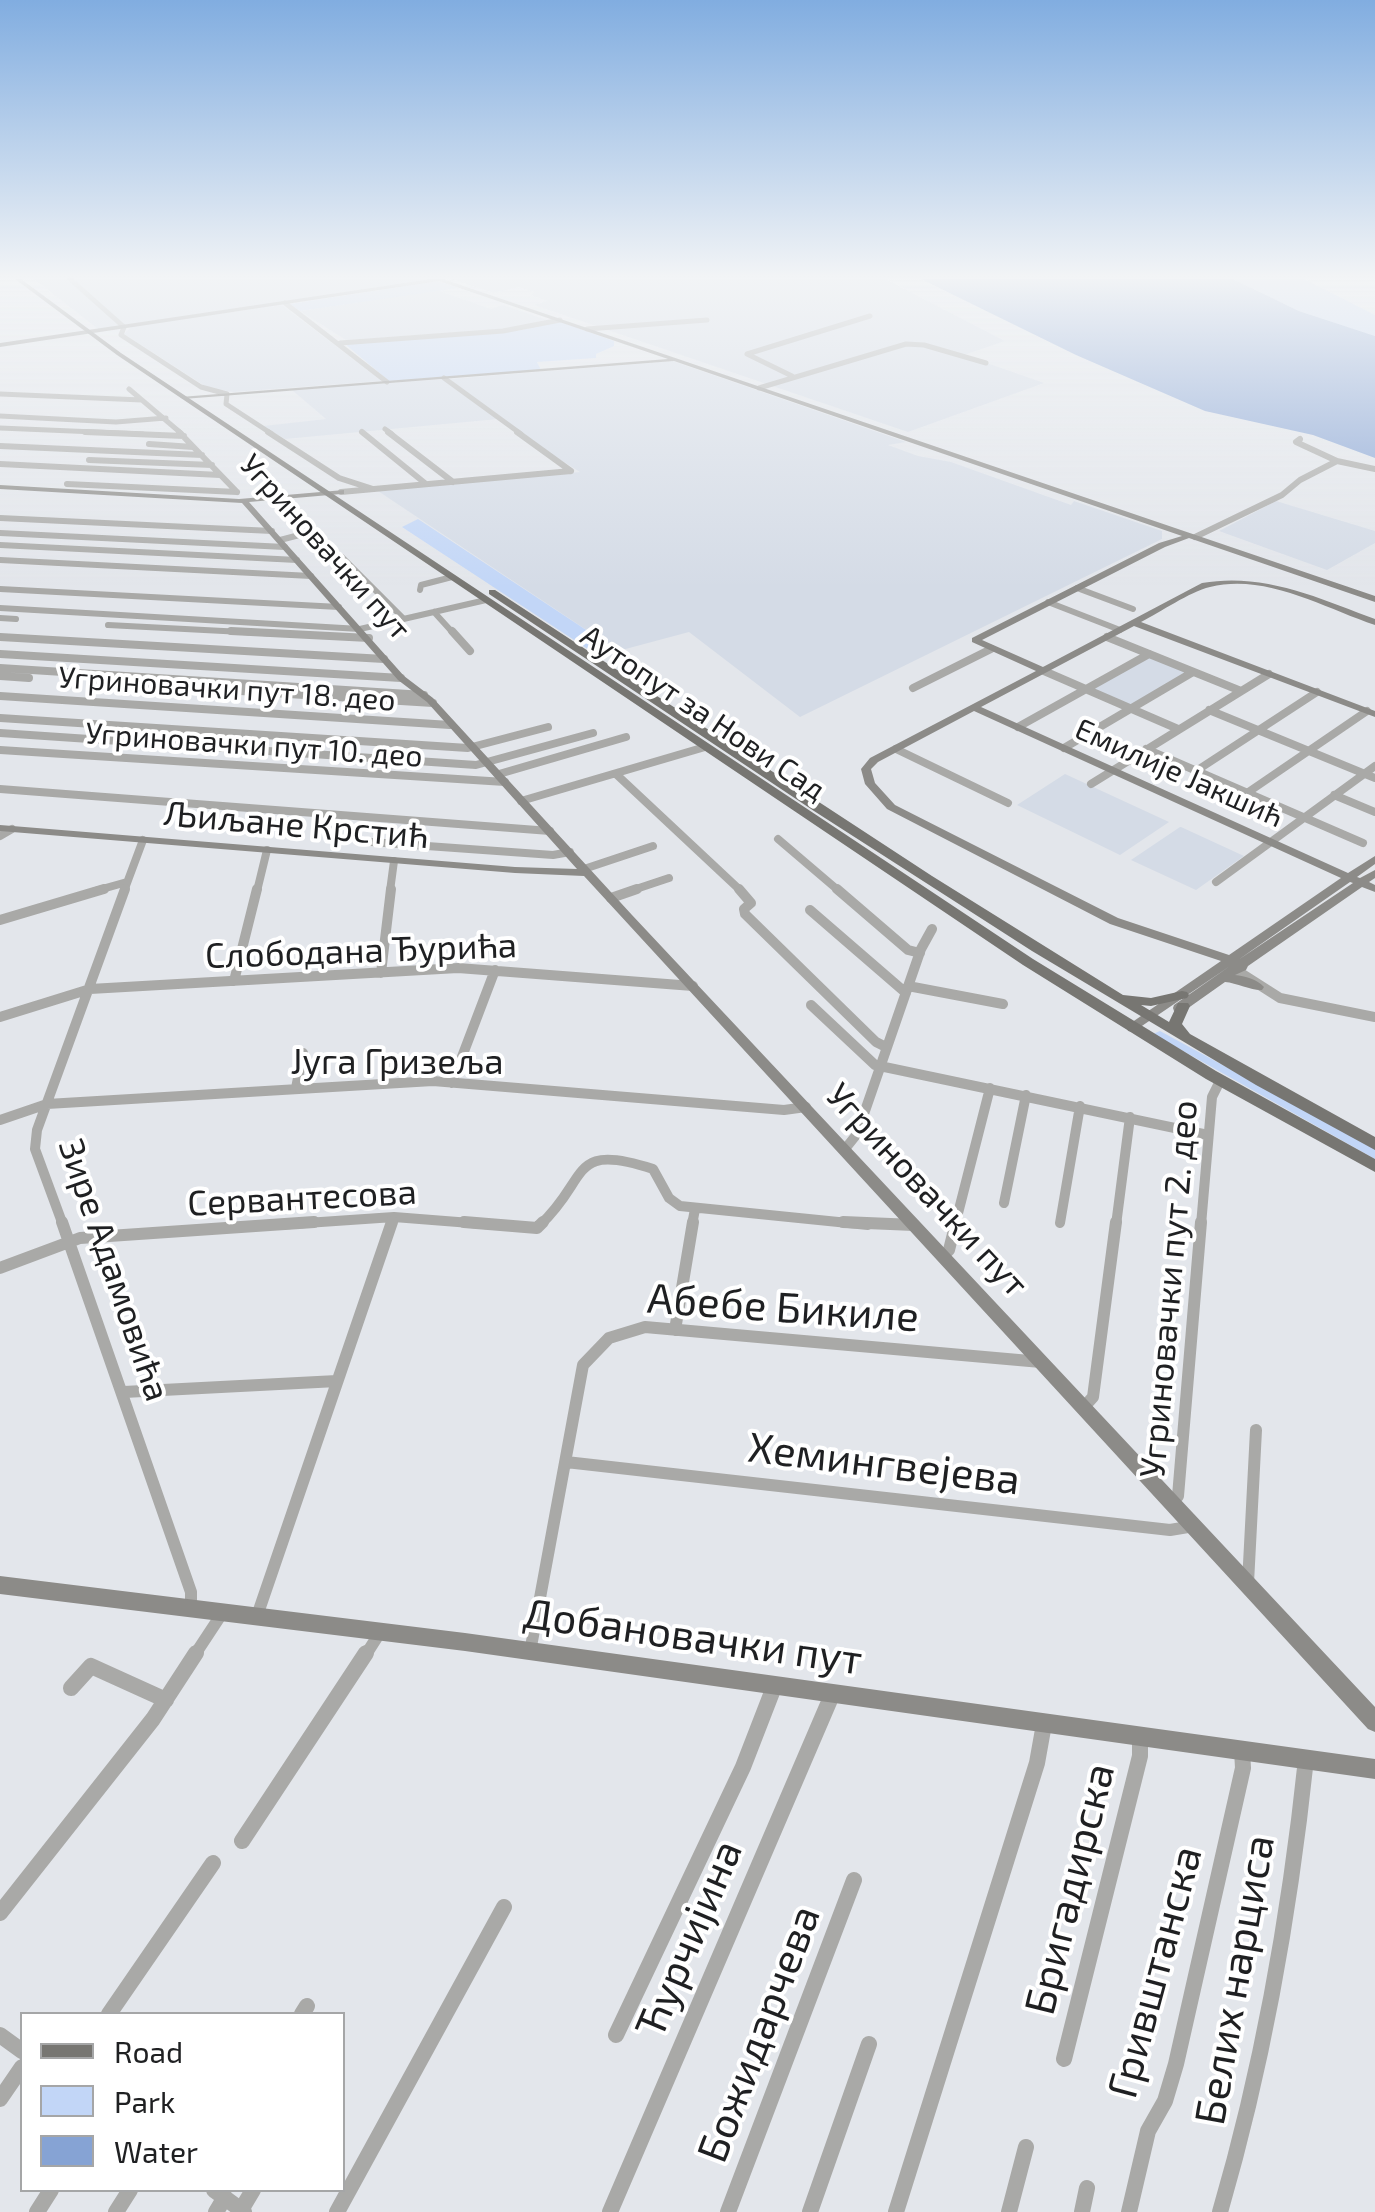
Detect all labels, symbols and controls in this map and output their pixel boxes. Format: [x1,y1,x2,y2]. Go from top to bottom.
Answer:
street label: Угриновачки пут [232,447,418,647]
street label: Аутопут за Нови Сад [574,618,832,808]
street label: Угриновачки пут 18. део [57,659,397,719]
street label: Емилије Јакшић [1069,711,1289,835]
street label: Угриновачки пут 10. део [84,715,424,775]
street label: Љиљане Крстић [162,792,430,858]
street label: Слободана Ђурића [204,925,518,977]
street label: Југа Гризеља [290,1041,504,1083]
street label: Угриновачки пут [817,1075,1037,1305]
street label: Угриновачки пут 2. део [1132,1099,1206,1479]
street label: Зире Адамовића [49,1133,179,1407]
street label: Сервантесова [186,1171,418,1225]
street label: Абебе Бикиле [645,1273,921,1343]
street label: Хемингвејева [745,1422,1023,1506]
street label: Добановачки пут [521,1588,865,1686]
street label: Бригадирска [1014,1758,1126,2020]
street label: Белих нарциса [1185,1831,1285,2129]
street label: Ћурчијина [625,1833,753,2045]
street label: Гривштанска [1097,1841,1213,2103]
street label: Божидарчева [687,1899,831,2169]
legend [20,2012,345,2192]
text: Road [114,2033,183,2069]
text: Park [114,2083,175,2119]
text: Water [114,2133,198,2169]

